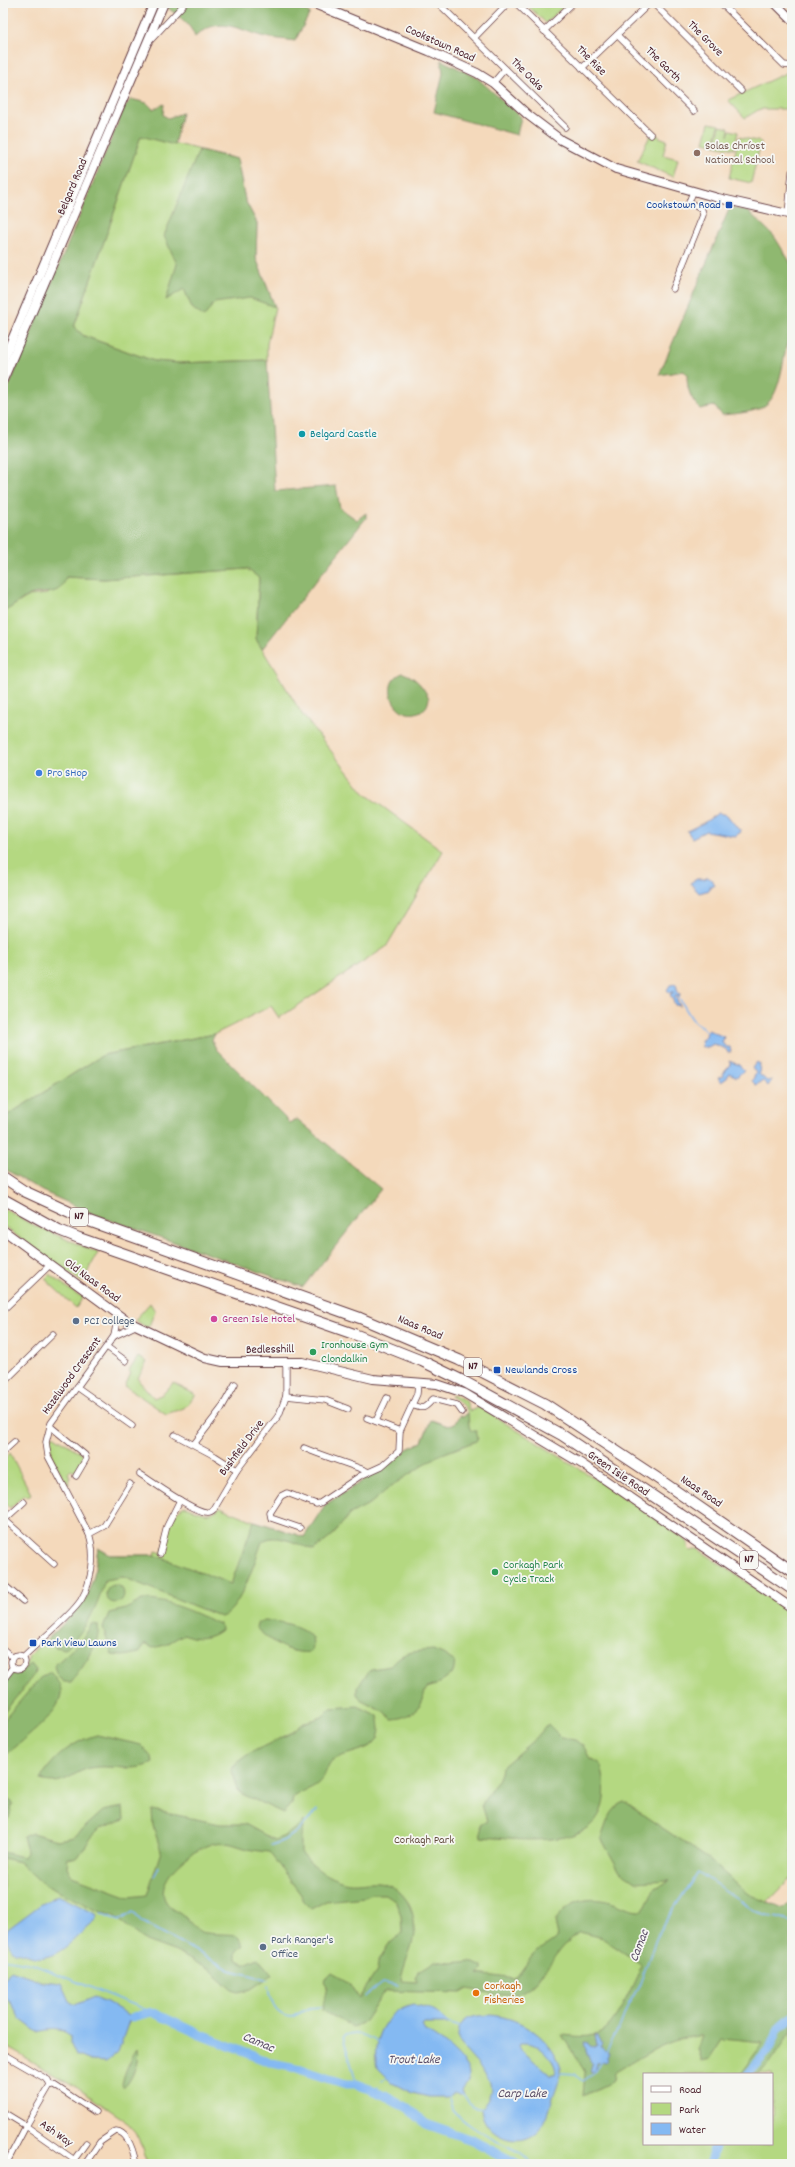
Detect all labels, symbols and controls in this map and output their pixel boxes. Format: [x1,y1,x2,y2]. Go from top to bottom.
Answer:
street label: The Grove [683,17,727,61]
street label: Cookstown Road [402,21,478,67]
street label: The Rise [572,42,610,80]
street label: The Garth [641,43,685,87]
street label: The Oaks [507,55,547,95]
place label: Solas Chríost National School [705,138,775,169]
marker: Solas Chríost National School [692,148,702,158]
street label: Belgard Road [53,156,93,218]
place label: Cookstown Road [646,197,721,214]
marker: Cookstown Road [724,200,734,210]
place label: Belgard Castle [310,426,377,443]
marker: Belgard Castle [297,429,307,439]
place label: Pro SHop [47,765,87,782]
marker: Pro SHop [34,768,44,778]
road number: N7 [70,1208,88,1226]
street label: Old Naas Road [60,1255,124,1307]
place label: Green Isle Hotel [222,1311,295,1328]
street label: Naas Road [395,1311,445,1345]
place label: PCI College [84,1313,135,1330]
marker: Green Isle Hotel [209,1314,219,1324]
marker: PCI College [71,1316,81,1326]
street label: Hazelwood Crescent [38,1333,106,1418]
place label: Ironhouse Gym Clondalkin [321,1337,388,1368]
street label: Bedlesshill [246,1341,294,1359]
marker: Ironhouse Gym Clondalkin [308,1347,318,1357]
road number: N7 [464,1358,482,1376]
place label: Newlands Cross [505,1362,577,1379]
marker: Newlands Cross [492,1365,502,1375]
street label: Bushfield Drive [215,1416,269,1480]
street label: Green Isle Road [584,1447,652,1501]
street label: Naas Road [677,1472,725,1512]
road number: N7 [740,1551,758,1569]
place label: Corkagh Park Cycle Track [503,1557,563,1588]
marker: Corkagh Park Cycle Track [490,1567,500,1577]
place label: Park View Lawns [41,1635,117,1652]
marker: Park View Lawns [28,1638,38,1648]
park label: Corkagh Park [394,1832,454,1849]
water label: Camac [625,1927,655,1965]
place label: Park Ranger's Office [271,1932,334,1963]
marker: Park Ranger's Office [258,1942,268,1952]
place label: Corkagh Fisheries [484,1978,524,2009]
marker: Corkagh Fisheries [471,1988,481,1998]
water label: Camac [239,2028,278,2058]
water label: Trout Lake [388,2051,441,2070]
legend [643,2073,773,2145]
text: Road [679,2082,701,2099]
water label: Carp Lake [498,2085,548,2104]
text: Park [679,2102,700,2119]
street label: Ash Way [36,2116,77,2152]
text: Water [679,2122,706,2139]

